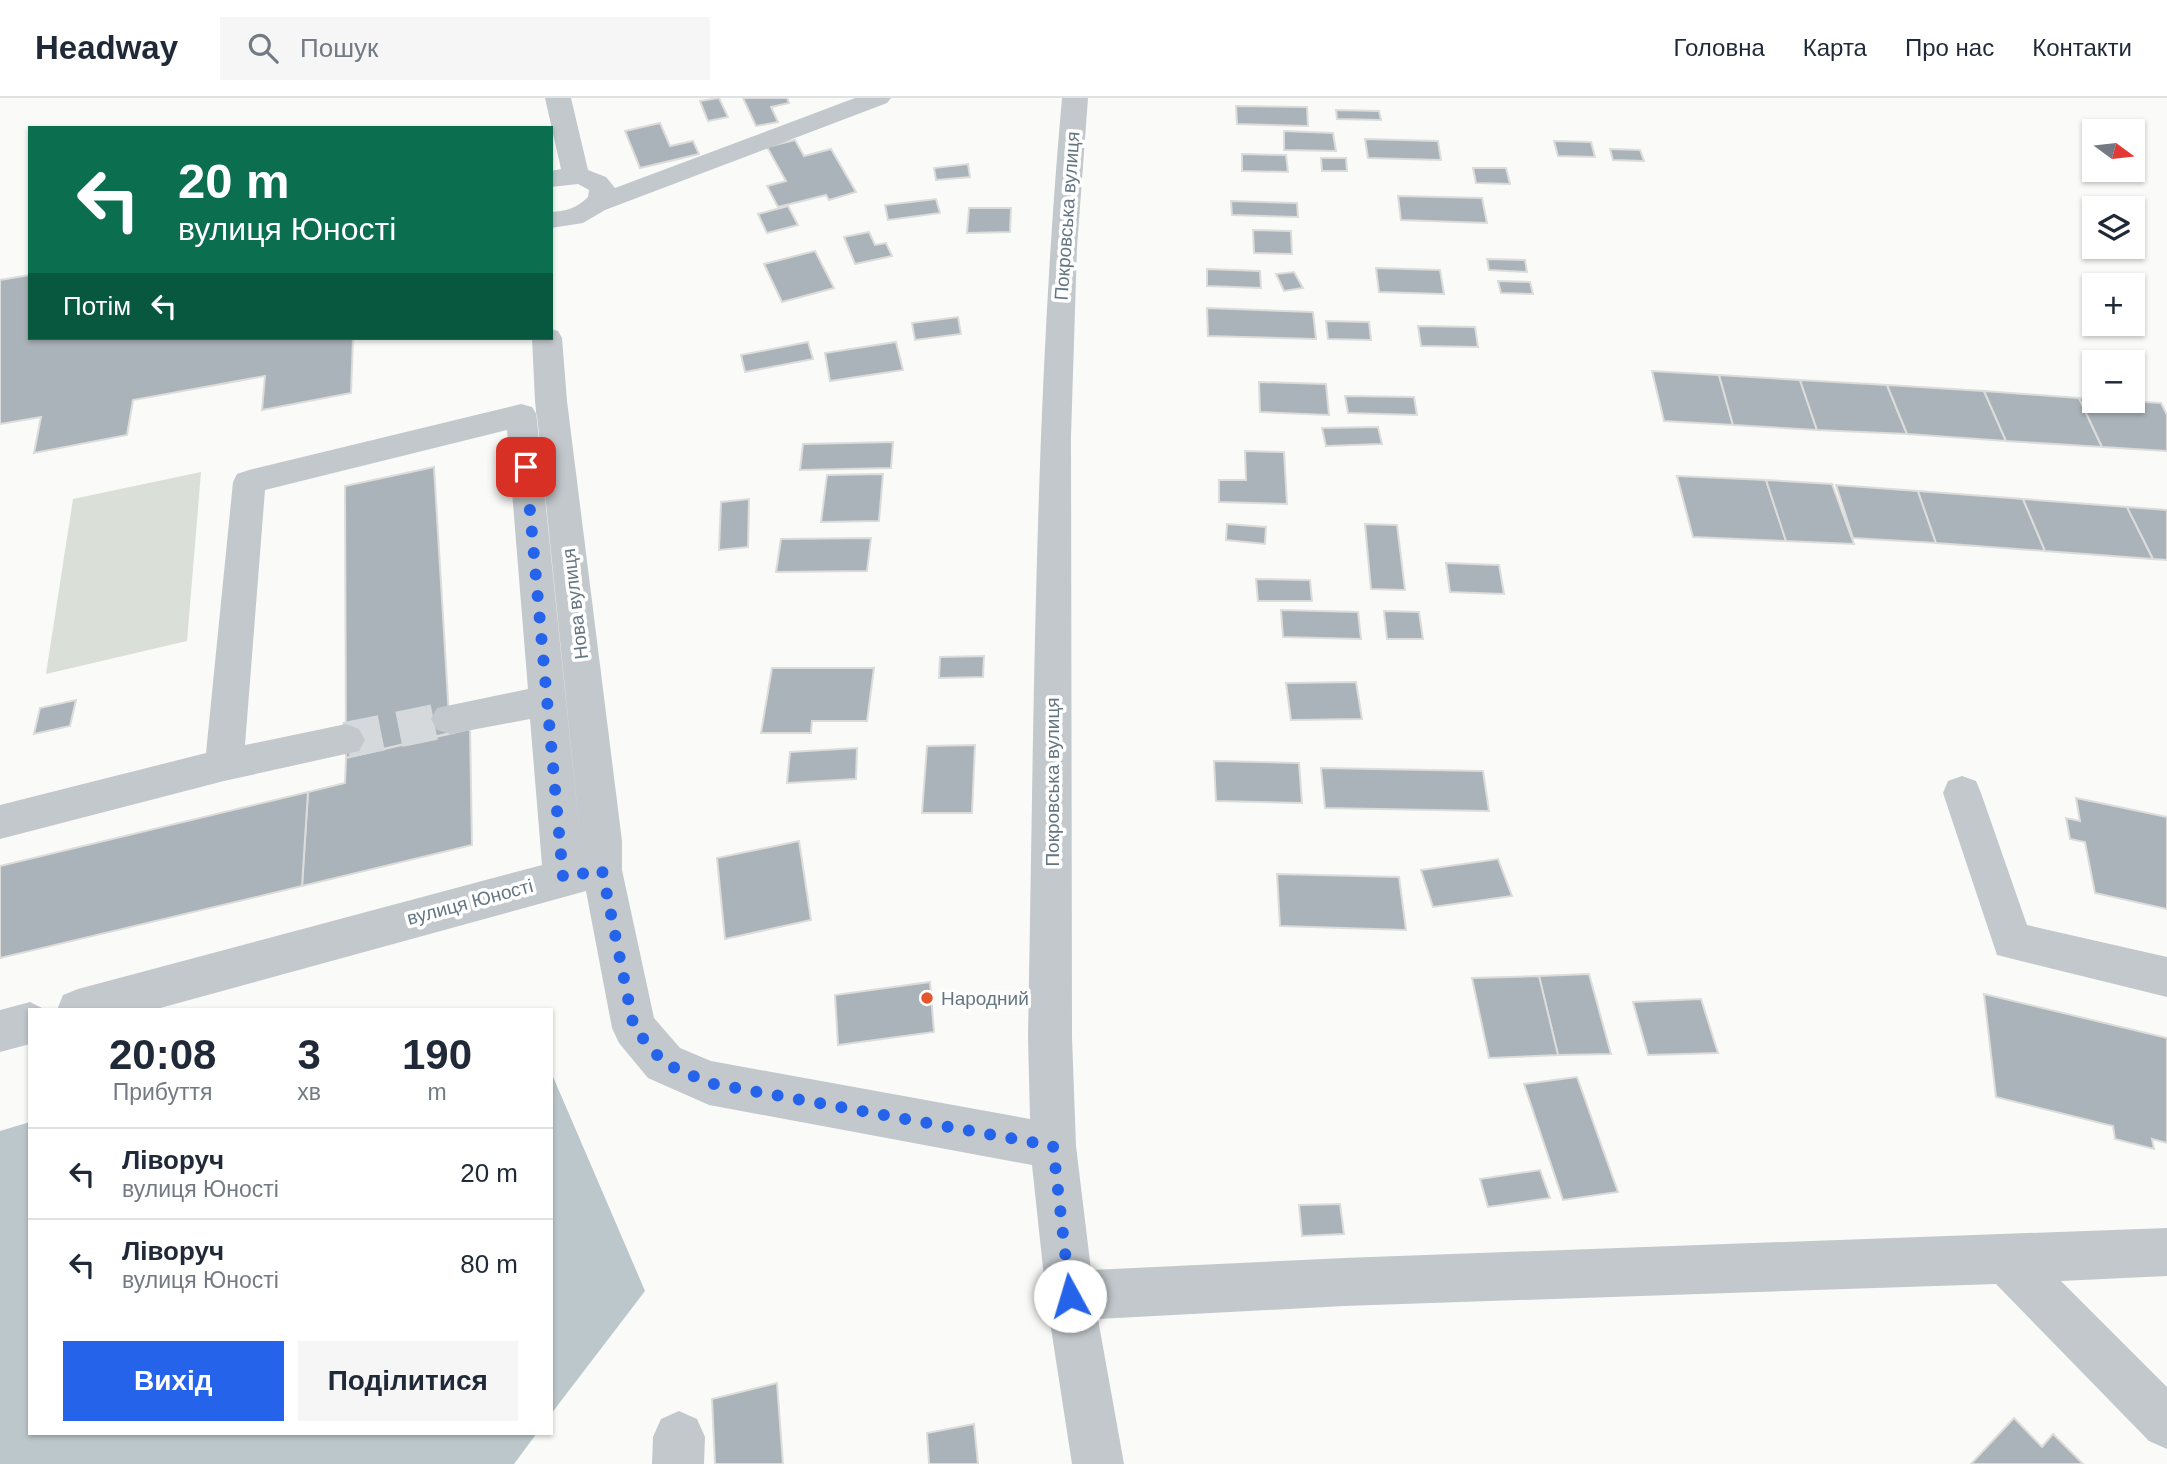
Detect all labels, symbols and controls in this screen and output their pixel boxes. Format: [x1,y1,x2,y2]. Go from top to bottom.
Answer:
search box [220,17,710,80]
text: Headway [35,29,178,66]
icon: search [244,29,282,67]
text: Пошук [300,33,378,63]
text: Головна [1674,34,1765,61]
text: Карта [1803,34,1867,61]
text: Про нас [1905,34,1994,61]
text: Контакти [2032,34,2132,61]
north arrow [2082,119,2146,182]
map controls [2082,119,2145,413]
street label: Покровська вулиця [1051,131,1083,301]
icon: left [63,154,154,245]
text: 20 m [178,154,290,208]
button: layers [2082,196,2145,259]
text: вулиця Юності [178,211,396,247]
button: + [2082,273,2145,336]
icon: left [145,287,183,325]
text: Потім [63,291,131,321]
button: − [2082,350,2145,413]
pin [496,437,556,497]
icon: arrive [507,448,545,486]
street label: Нова вулиця [558,547,592,661]
street label: Покровська вулиця [1042,697,1063,867]
street label: вулиця Юності [405,875,535,929]
place label: Народний [941,988,1029,1009]
marker: Народний [919,990,935,1006]
text: 20:08 [109,1031,216,1078]
text: 3 [297,1031,321,1078]
text: 190 [402,1031,472,1078]
text: Прибуття [113,1079,213,1105]
text: хв [297,1079,321,1105]
text: m [427,1079,447,1105]
text: Ліворуч [122,1145,224,1175]
icon: left [63,1155,101,1193]
text: 20 m [460,1158,518,1188]
text: вулиця Юності [122,1176,279,1202]
text: Ліворуч [122,1236,224,1266]
icon: left [63,1246,101,1284]
text: 80 m [460,1249,518,1279]
position arrow [1033,1259,1107,1333]
text: вулиця Юності [122,1267,279,1293]
button: Вихід [63,1341,284,1421]
button: Поділитися [298,1341,518,1421]

